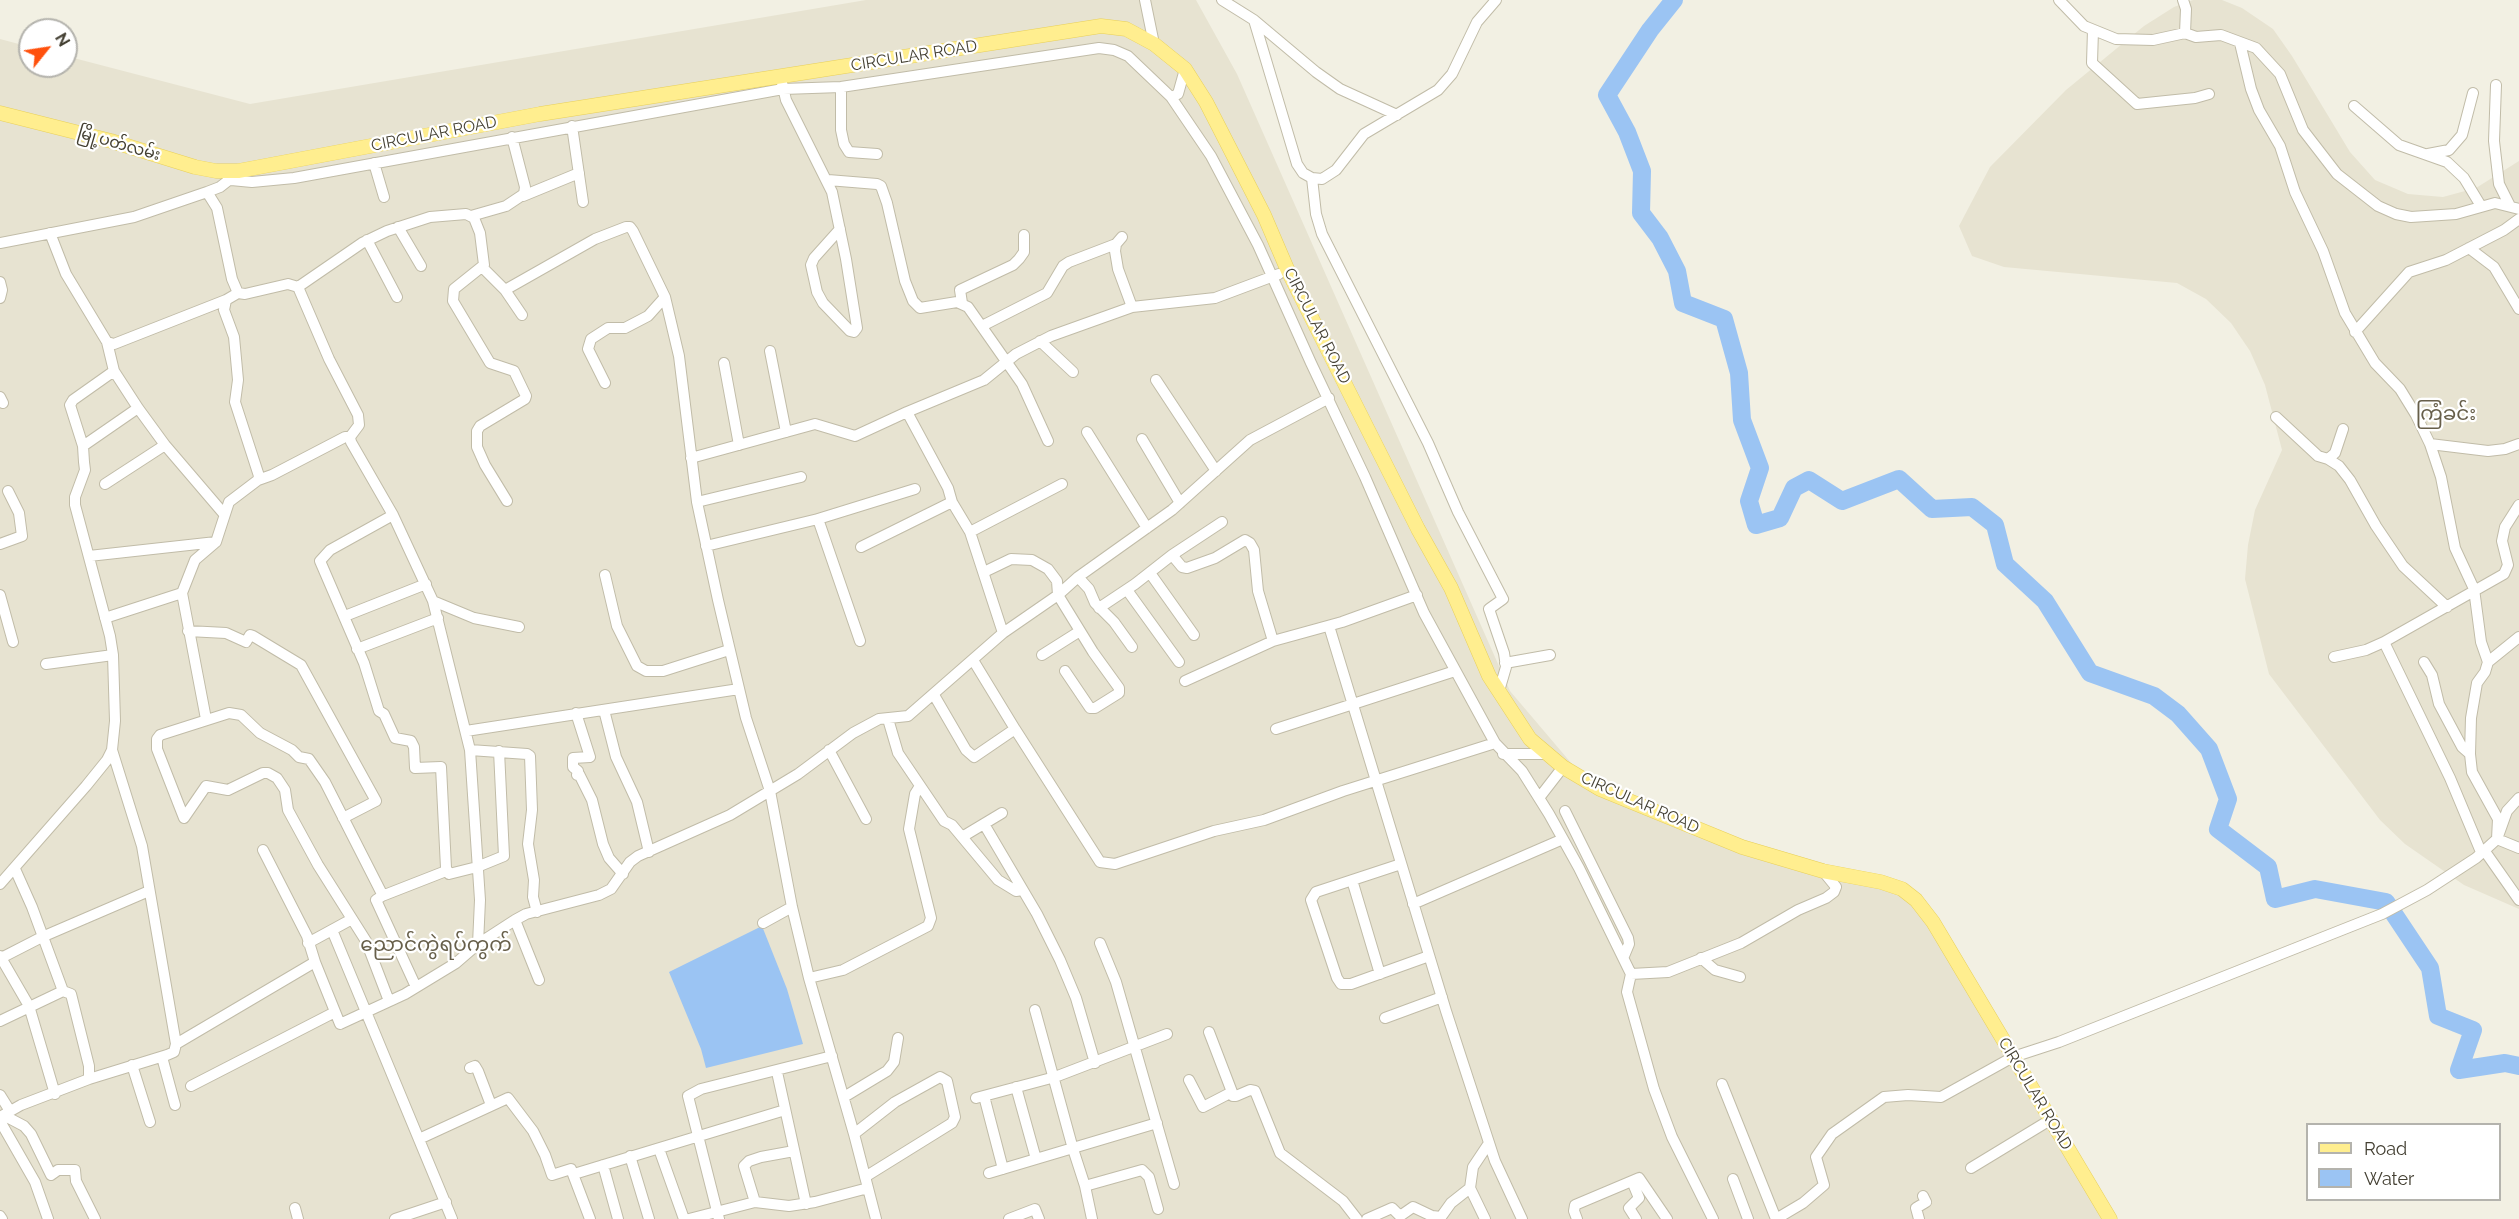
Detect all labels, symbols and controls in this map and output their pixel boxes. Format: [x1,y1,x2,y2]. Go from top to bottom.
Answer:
north arrow [18,18,78,78]
text: N [51,30,74,50]
street label: CIRCULAR ROAD [850,37,978,75]
street label: CIRCULAR ROAD [370,112,498,156]
street label: မြို့ပတ်လမ်း [75,123,163,165]
street label: CIRCULAR ROAD [1280,265,1354,387]
district label: ကြံခင်း [2416,402,2476,426]
street label: CIRCULAR ROAD [1578,768,1702,838]
district label: ညောင်ကွဲရပ်ကွက် [360,933,512,957]
street label: CIRCULAR ROAD [1994,1034,2076,1154]
legend [2306,1123,2501,1201]
text: Road [2364,1138,2407,1159]
text: Water [2364,1168,2414,1189]

